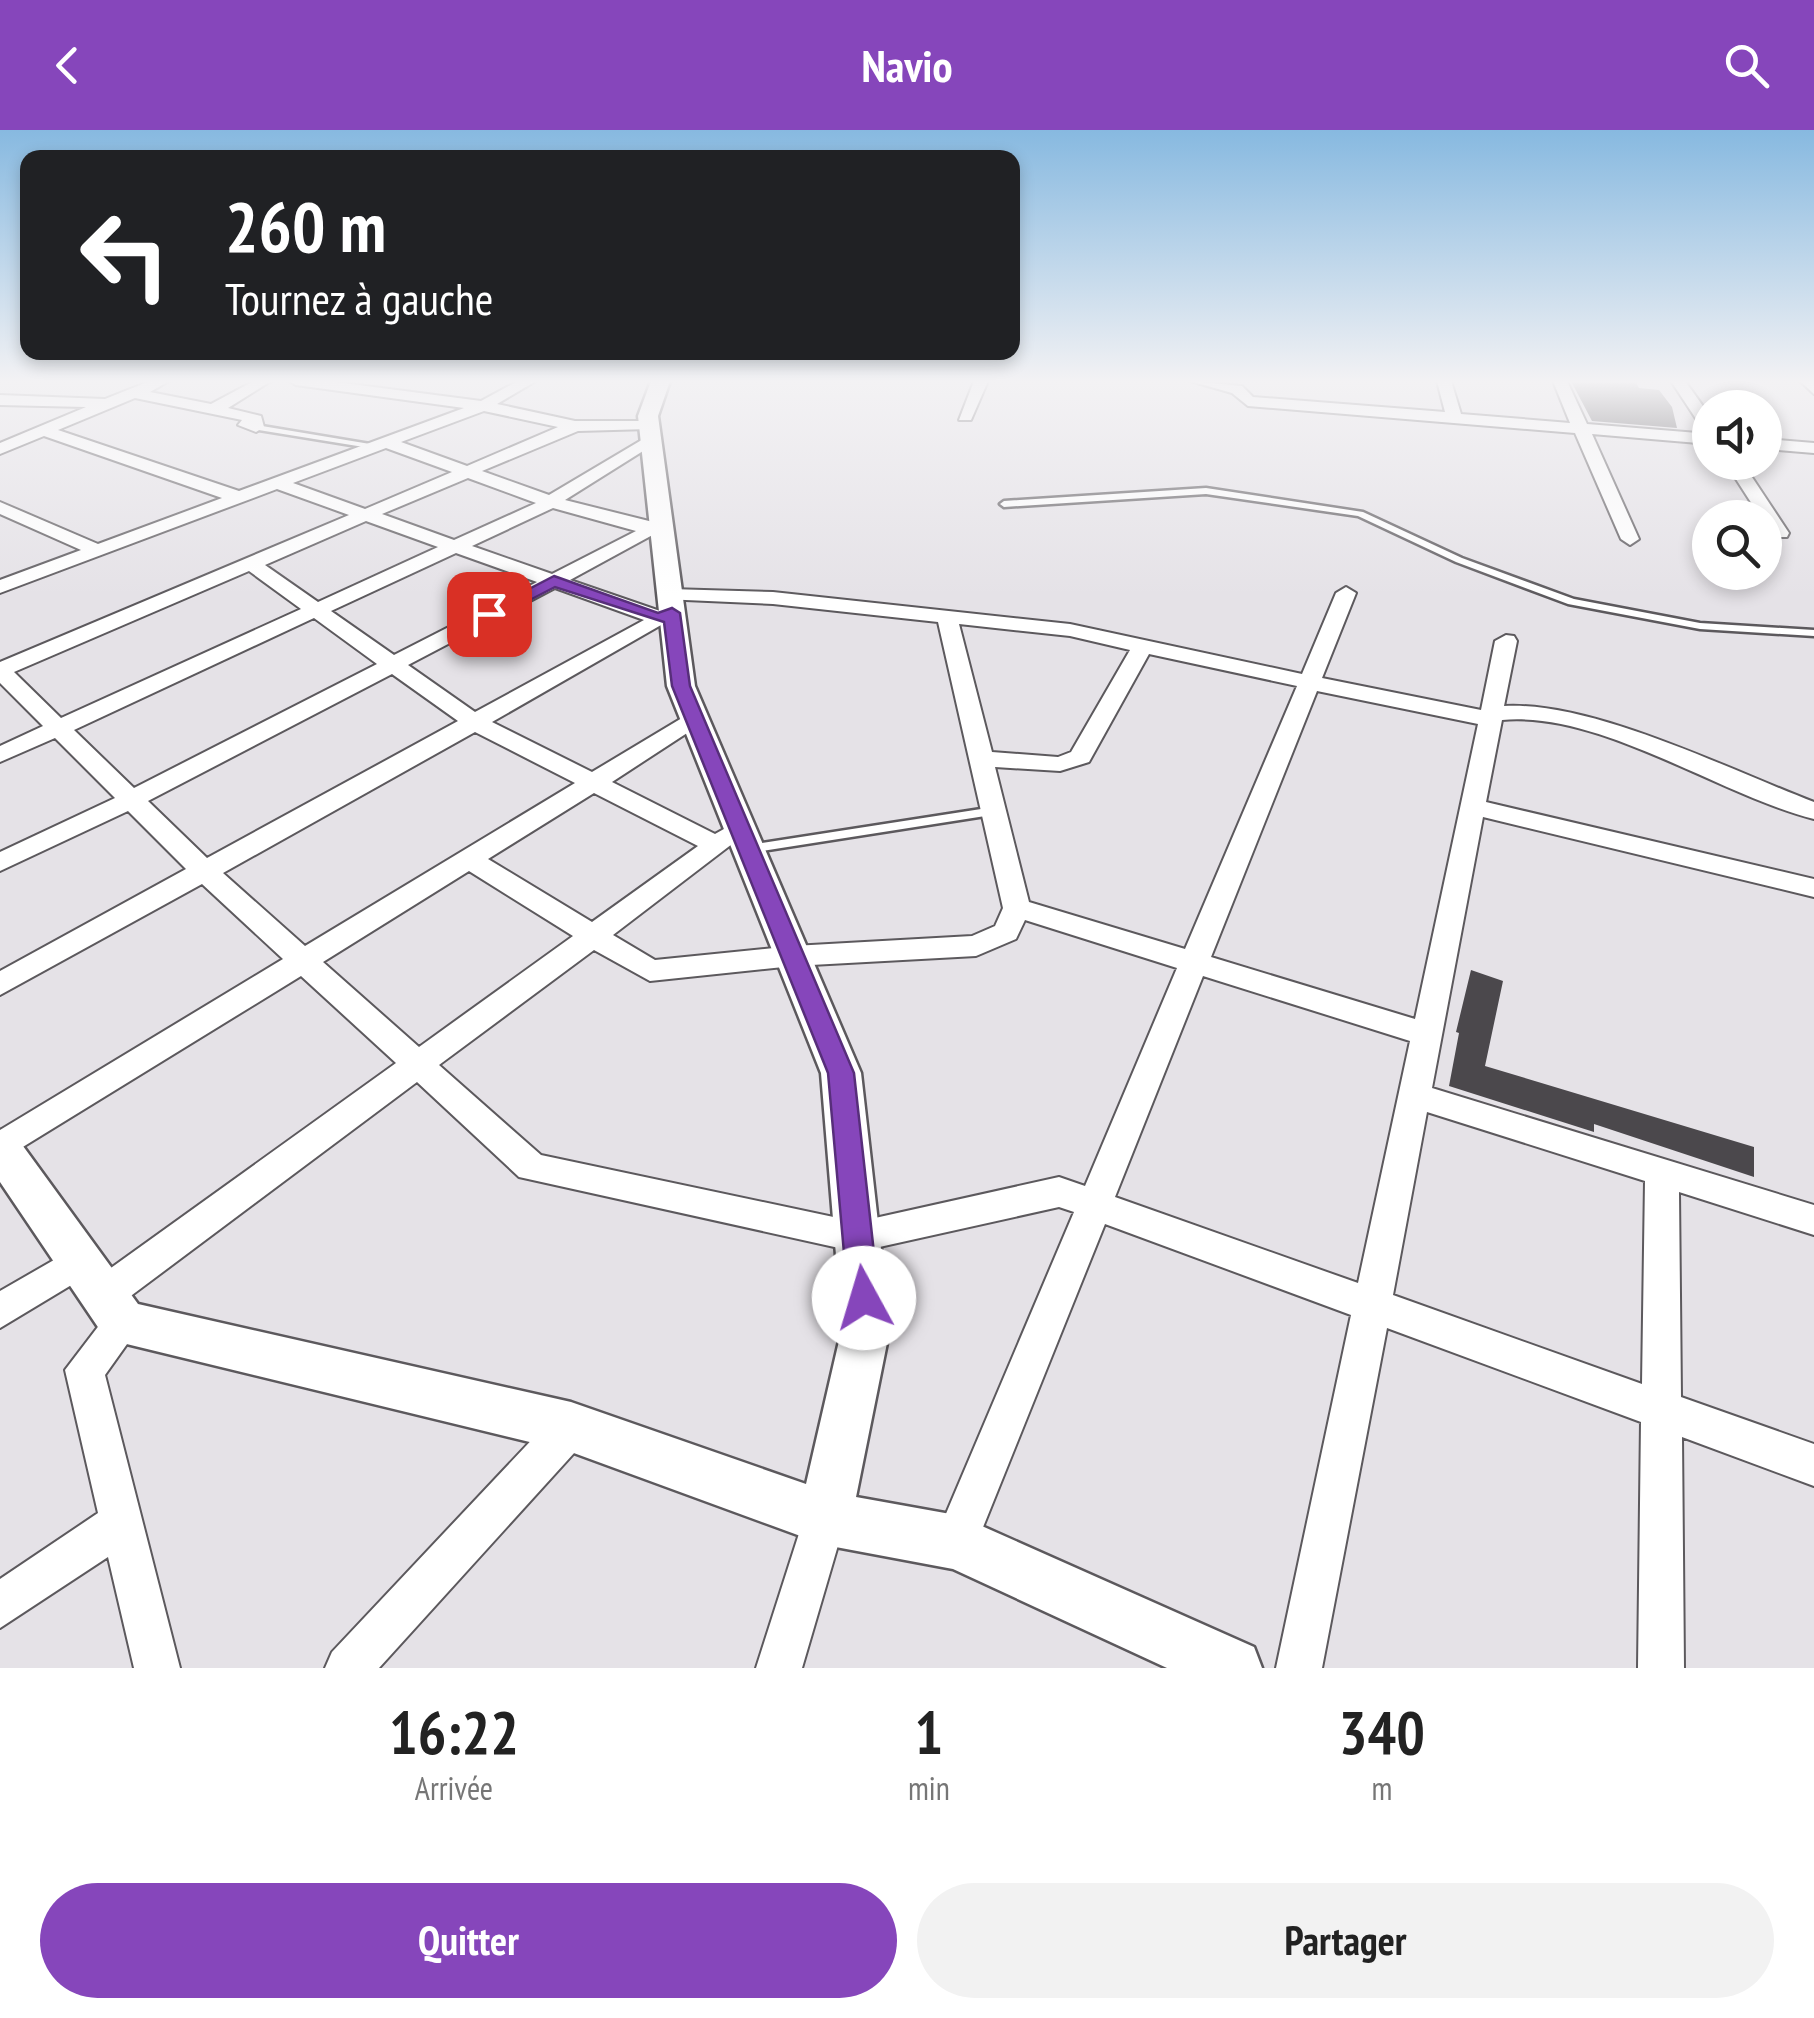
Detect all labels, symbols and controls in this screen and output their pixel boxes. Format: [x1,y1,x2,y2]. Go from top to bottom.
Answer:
text: Navio [862,36,953,94]
icon: back [40,38,95,93]
icon: search [1719,38,1774,93]
text: 260 m [225,181,386,271]
icon: left [60,190,190,320]
text: Tournez à gauche [225,269,493,327]
map controls [1692,390,1782,590]
button: sound [1692,390,1782,480]
button: search [1692,500,1782,590]
pin [447,572,532,657]
icon: arrive [462,587,517,642]
position arrow [812,1246,916,1350]
text: 16:22 [389,1693,519,1771]
text: 1 [915,1693,943,1771]
text: 340 [1339,1693,1425,1771]
text: Arrivée [415,1767,493,1809]
text: min [908,1767,950,1809]
text: m [1371,1767,1392,1809]
button: Quitter [40,1883,897,1998]
button: Partager [917,1883,1774,1998]

